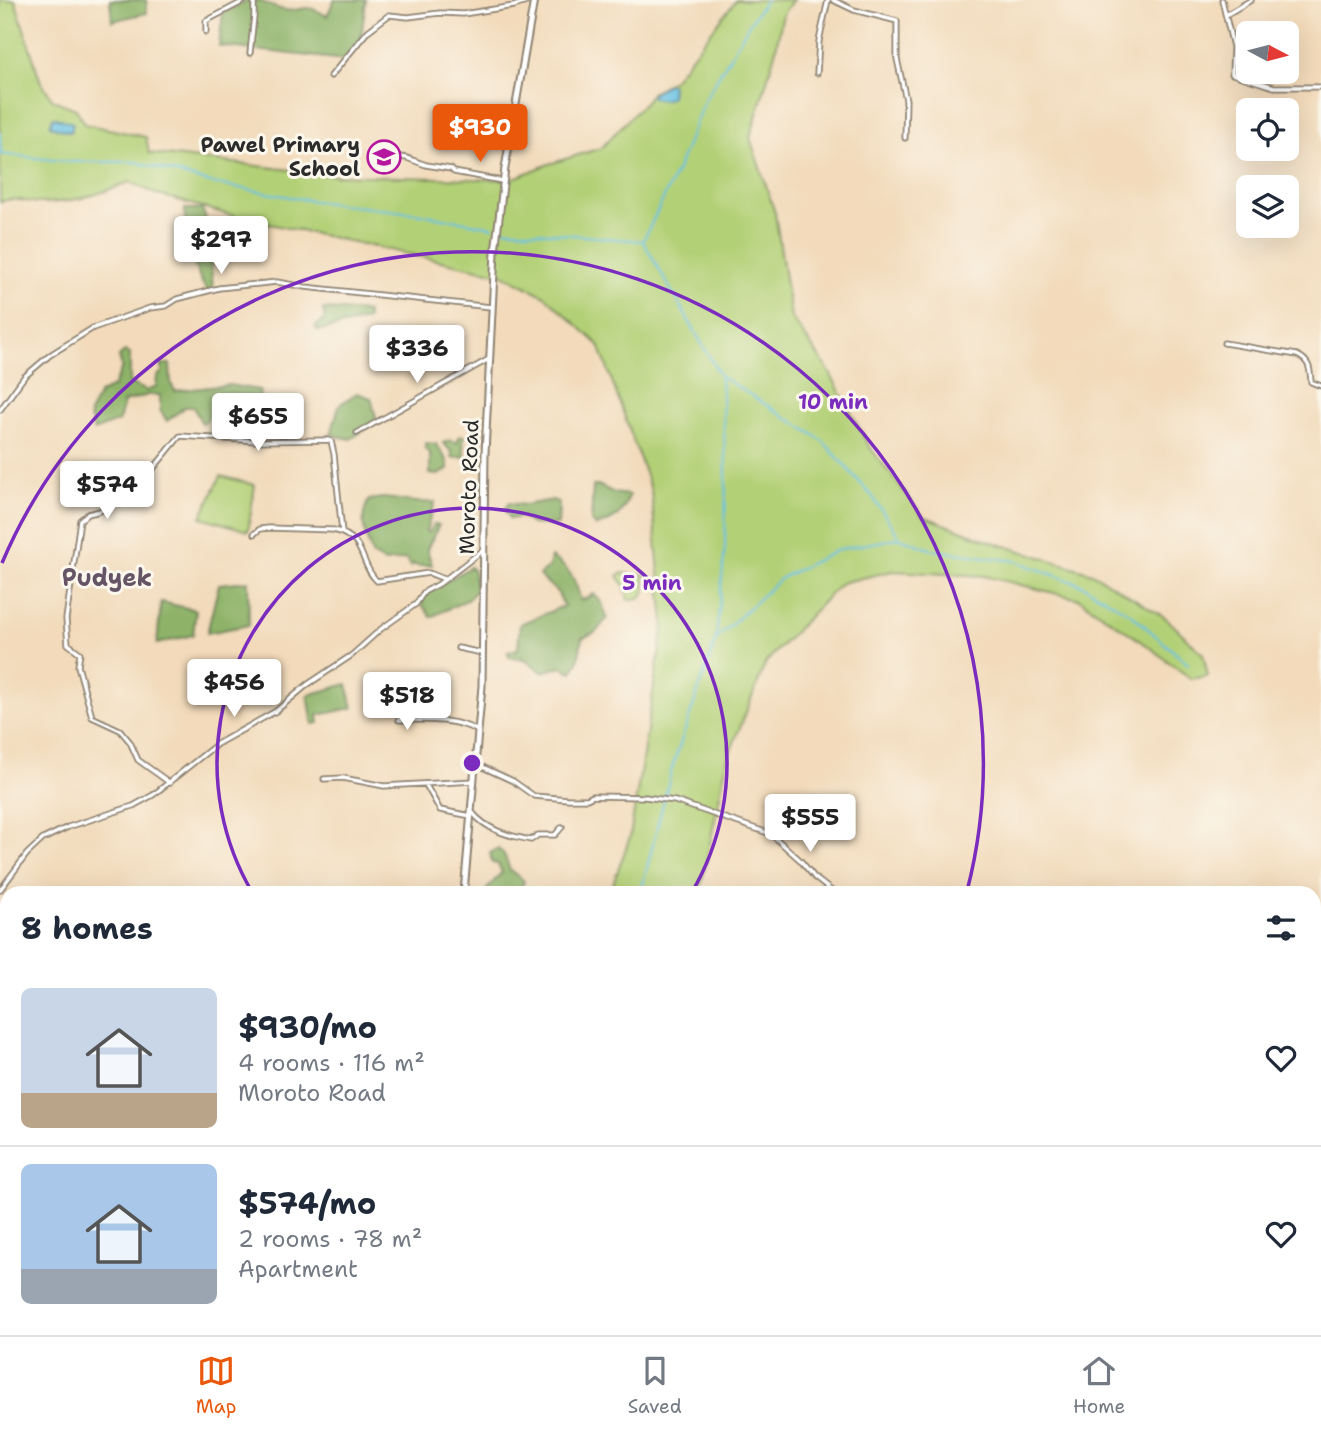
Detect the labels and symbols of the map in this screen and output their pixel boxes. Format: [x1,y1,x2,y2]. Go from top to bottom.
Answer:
north arrow [1236,21,1298,84]
pin: $930 [439,104,521,164]
place label: Pawel Primary School [201,131,360,183]
school or university icon: Pawel Primary School [365,138,403,176]
pin: $297 [180,216,262,276]
pin: $336 [376,326,458,385]
text: 10 min [798,388,868,416]
pin: $655 [217,393,299,453]
street label: Moroto Road [453,419,485,555]
pin: $574 [66,462,148,521]
district label: Pudyek [62,562,152,594]
text: 5 min [622,569,682,597]
pin: $456 [193,660,275,719]
pin: $518 [366,672,448,732]
centre of rings [460,751,484,775]
pin: $555 [769,794,851,854]

